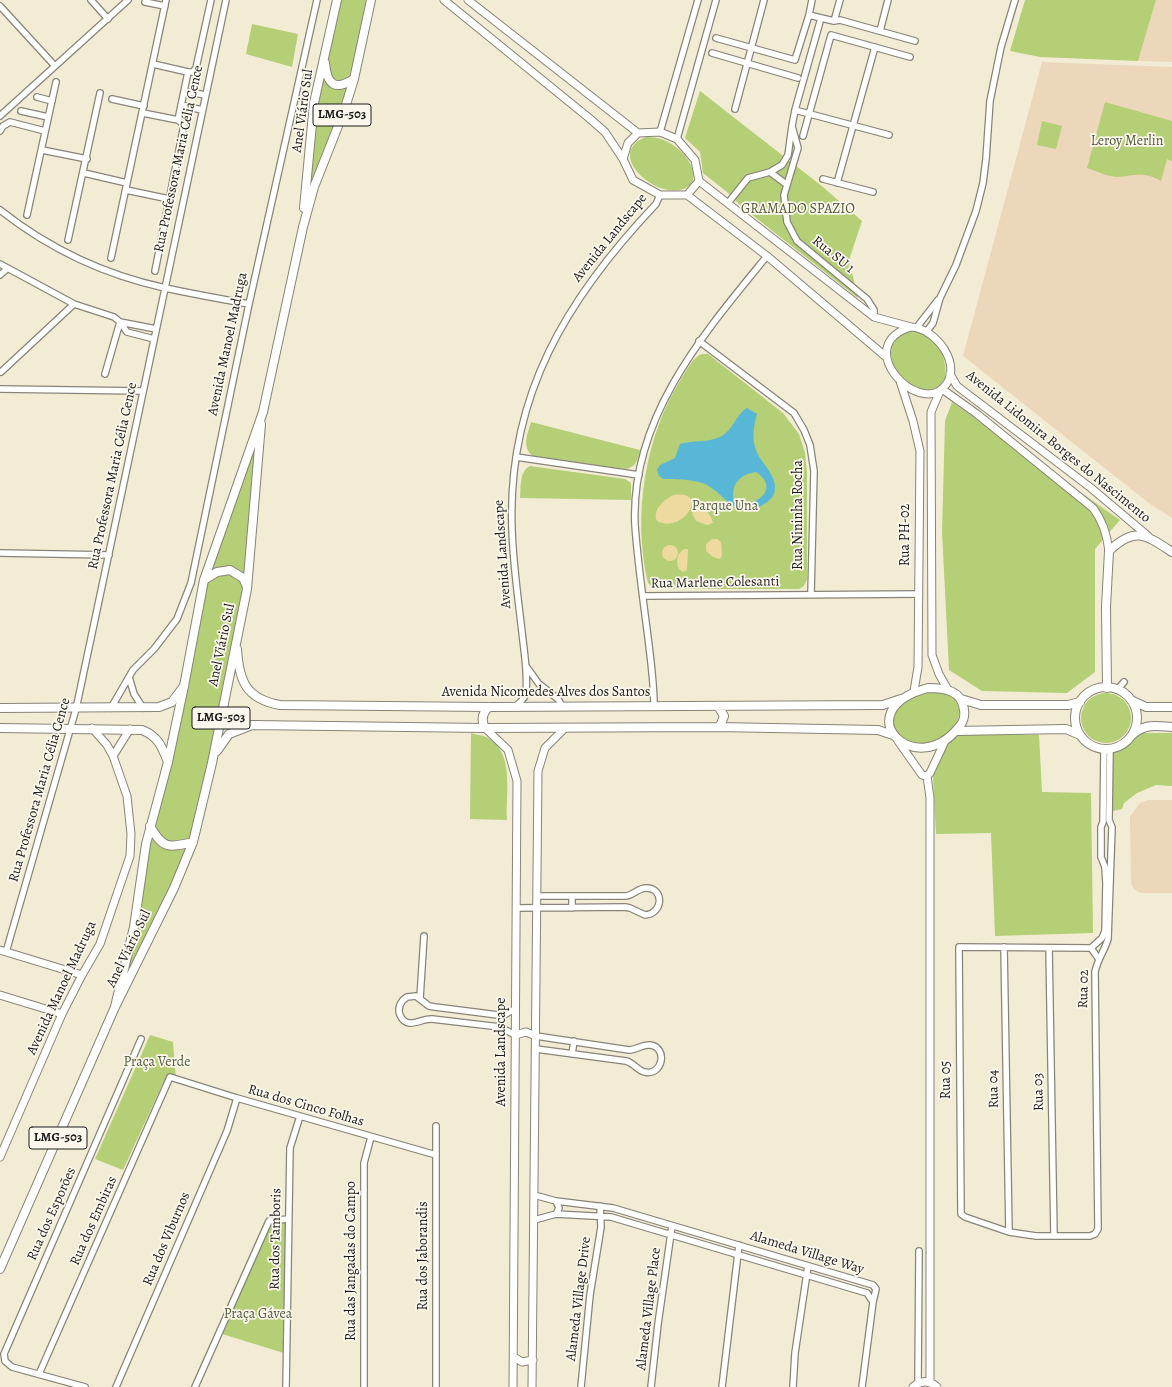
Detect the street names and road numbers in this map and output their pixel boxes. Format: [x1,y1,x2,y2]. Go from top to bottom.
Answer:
street label: Rua Professora Maria Célia Cence [151,64,207,254]
street label: Anel Viário Sul [289,68,317,154]
road number: LMG-503 [313,104,371,126]
street label: Avenida Landscape [569,190,651,286]
street label: Rua SU 1 [808,233,858,277]
street label: Avenida Manoel Madruga [205,271,251,417]
street label: Avenida Lidomira Borges do Nascimento [962,367,1154,527]
street label: Rua Professora Maria Célia Cence [85,381,141,571]
street label: Rua Nininha Rocha [791,460,807,570]
street label: Avenida Landscape [491,499,515,609]
street label: Rua PH-02 [898,504,914,566]
street label: Rua Marlene Colesanti [651,573,779,593]
street label: Anel Viário Sul [205,602,239,688]
street label: Avenida Nicomedes Alves dos Santos [442,685,650,701]
street label: Rua Professora Maria Célia Cence [6,696,74,884]
road number: LMG-503 [192,707,250,729]
street label: Anel Viário Sul [103,908,155,990]
street label: Avenida Manoel Madruga [24,918,100,1058]
street label: Rua 02 [1075,969,1093,1009]
street label: Avenida Landscape [494,997,510,1107]
street label: Rua 05 [939,1061,955,1099]
street label: Rua 04 [985,1069,1003,1109]
street label: Rua 03 [1030,1073,1048,1111]
street label: Rua dos Cinco Folhas [246,1081,366,1131]
road number: LMG-503 [29,1127,87,1149]
street label: Rua dos Esporões [24,1165,80,1263]
street label: Rua dos Embiras [67,1174,121,1268]
street label: Rua das Jangadas do Campo [344,1181,360,1341]
street label: Rua dos Tamboris [267,1188,285,1290]
street label: Rua dos Viburnos [140,1190,194,1288]
street label: Rua dos Jaborandis [416,1201,432,1311]
street label: Alameda Village Way [748,1228,866,1278]
street label: Alameda Village Drive [563,1236,595,1362]
street label: Alameda Village Place [633,1247,665,1371]

